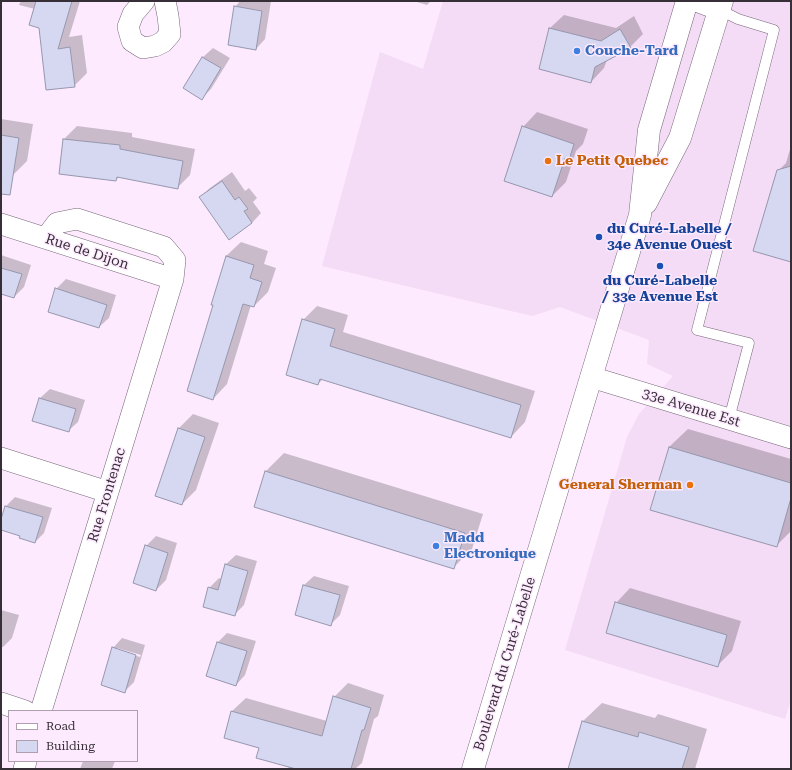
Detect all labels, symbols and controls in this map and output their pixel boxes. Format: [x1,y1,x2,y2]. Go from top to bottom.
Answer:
place label: Couche-Tard [585,43,678,59]
marker: Couche-Tard [572,46,582,56]
place label: Le Petit Quebec [556,153,668,169]
marker: Le Petit Quebec [543,156,553,166]
place label: du Curé-Labelle / 34e Avenue Ouest [607,221,732,254]
street label: Rue de Dijon [43,231,131,273]
marker: du Curé-Labelle / 34e Avenue Ouest [594,232,604,242]
marker: du Curé-Labelle / 33e Avenue Est [655,261,665,271]
place label: du Curé-Labelle / 33e Avenue Est [602,273,718,306]
street label: 33e Avenue Est [640,385,742,431]
street label: Rue Frontenac [85,446,129,544]
place label: General Sherman [559,477,682,493]
marker: General Sherman [685,480,695,490]
place label: Madd Electronique [444,530,536,562]
marker: Madd Electronique [431,541,441,551]
street label: Boulevard du Curé-Labelle [470,575,540,753]
legend [8,710,138,762]
text: Road [46,719,75,733]
text: Building [46,739,95,753]

